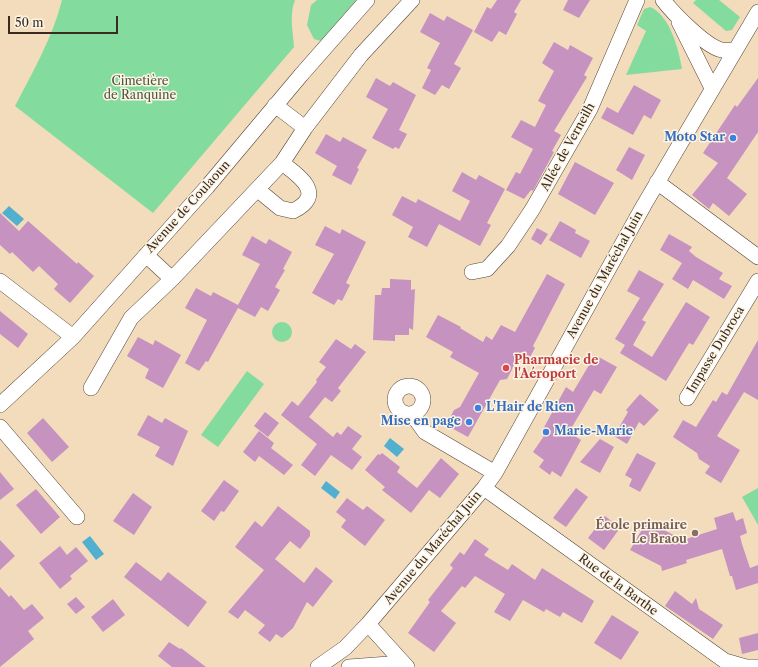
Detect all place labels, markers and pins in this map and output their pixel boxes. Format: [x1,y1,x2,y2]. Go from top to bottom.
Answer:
place label: Moto Star [664,131,725,145]
marker: Moto Star [728,133,738,143]
place label: Pharmacie de l'Aéroport [514,354,598,382]
marker: Pharmacie de l'Aéroport [501,363,511,373]
place label: L'Hair de Rien [486,401,574,415]
marker: L'Hair de Rien [473,403,483,413]
place label: Mise en page [381,415,461,429]
marker: Mise en page [464,417,474,427]
place label: Marie-Marie [554,425,633,439]
marker: Marie-Marie [541,427,551,437]
place label: École primaire Le Braou [595,519,687,547]
marker: École primaire Le Braou [690,528,700,538]

